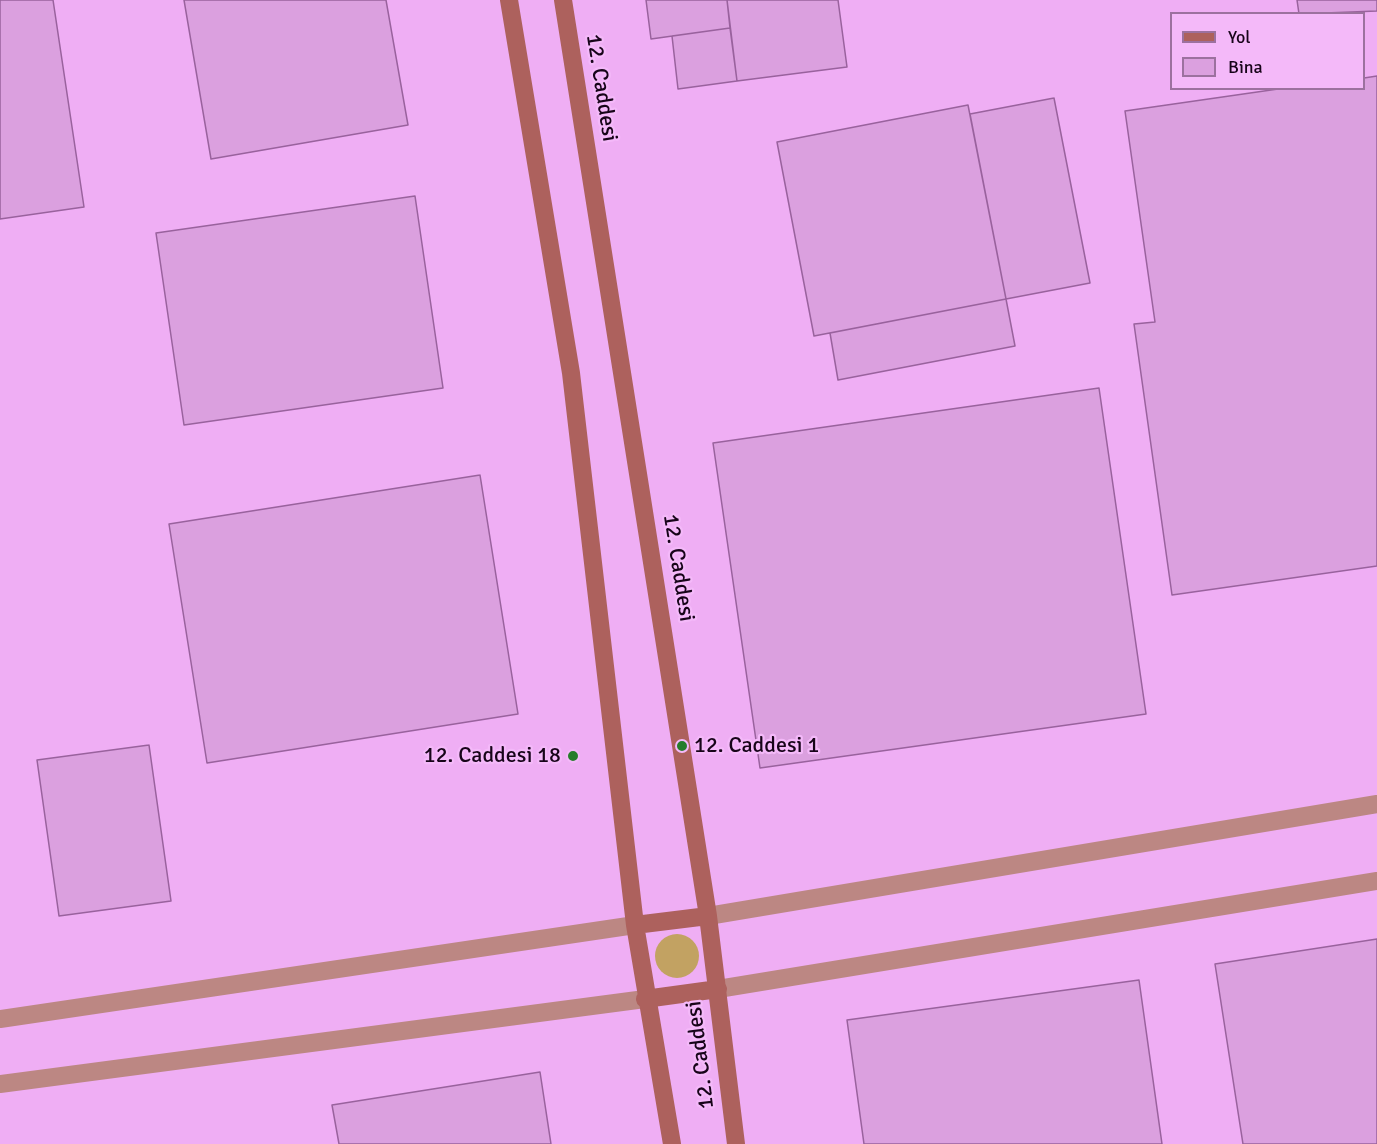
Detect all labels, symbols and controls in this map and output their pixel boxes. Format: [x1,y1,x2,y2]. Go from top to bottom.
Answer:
legend [1170,12,1365,90]
text: Yol [1228,26,1251,48]
street label: 12. Caddesi [579,32,623,144]
text: Bina [1228,56,1263,78]
street label: 12. Caddesi [656,512,700,624]
place label: 12. Caddesi 1 [694,733,819,759]
marker: 12. Caddesi 1 [675,739,689,753]
place label: 12. Caddesi 18 [424,743,561,769]
marker: 12. Caddesi 18 [566,749,580,763]
street label: 12. Caddesi [681,1000,721,1110]

